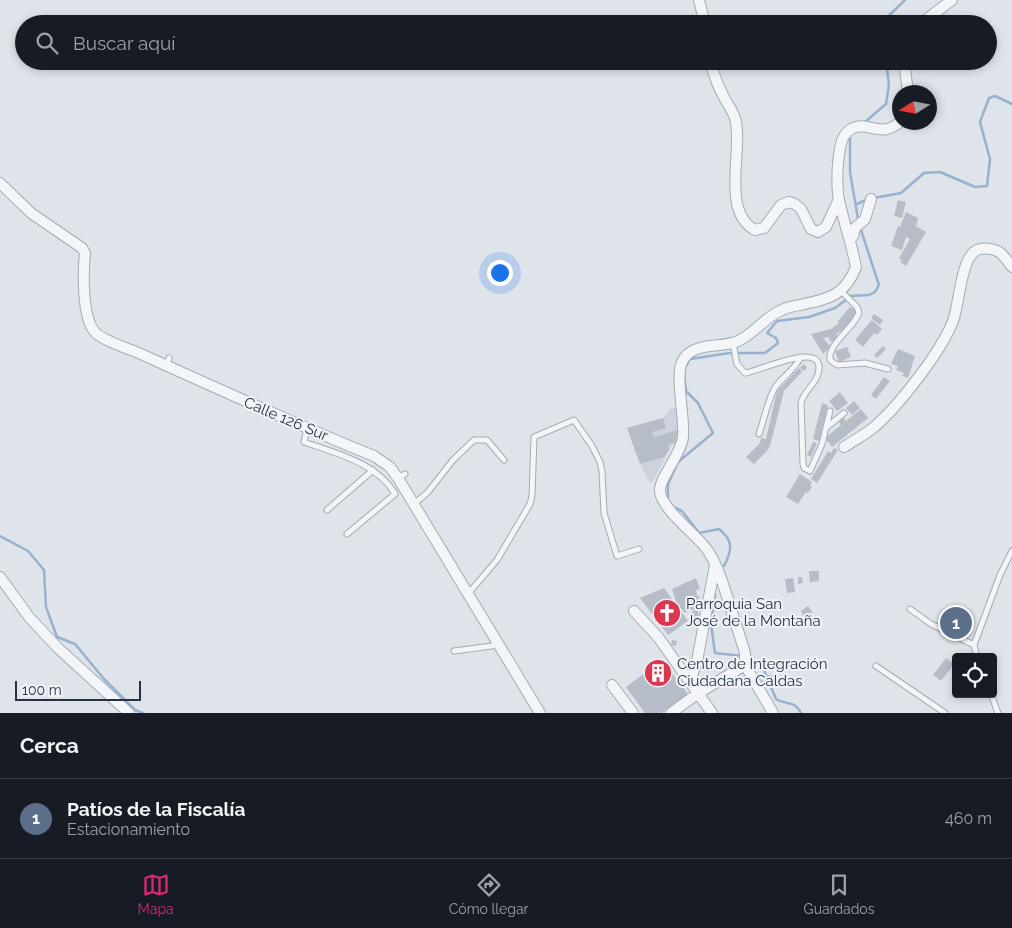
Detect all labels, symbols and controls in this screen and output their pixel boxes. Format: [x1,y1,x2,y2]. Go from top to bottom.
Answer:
search box [15,15,997,70]
icon: search [33,29,61,57]
text: Buscar aquí [73,32,175,54]
north arrow [892,85,937,130]
your location [487,260,513,286]
street label: Calle 126 Sur [241,393,331,445]
place label: Parroquia San José de la Montaña [686,595,821,630]
church icon: Parroquia San José de la Montaña [652,598,682,628]
pin: 1 [940,604,972,642]
map controls [952,653,997,698]
button: locate [952,653,997,698]
place label: Centro de Integración Ciudadana Caldas [677,655,827,690]
building icon: Centro de Integración Ciudadana Caldas [643,658,673,688]
scale bar [15,678,141,701]
text: 100 m [22,682,62,698]
text: Cerca [20,733,79,758]
text: Patíos de la Fiscalía [67,798,245,820]
text: 1 [32,809,40,828]
text: 460 m [945,809,992,828]
text: Estacionamiento [67,820,190,839]
tab: Mapa [138,871,174,917]
tab: Cómo llegar [449,871,529,917]
tab: Guardados [804,871,874,917]

